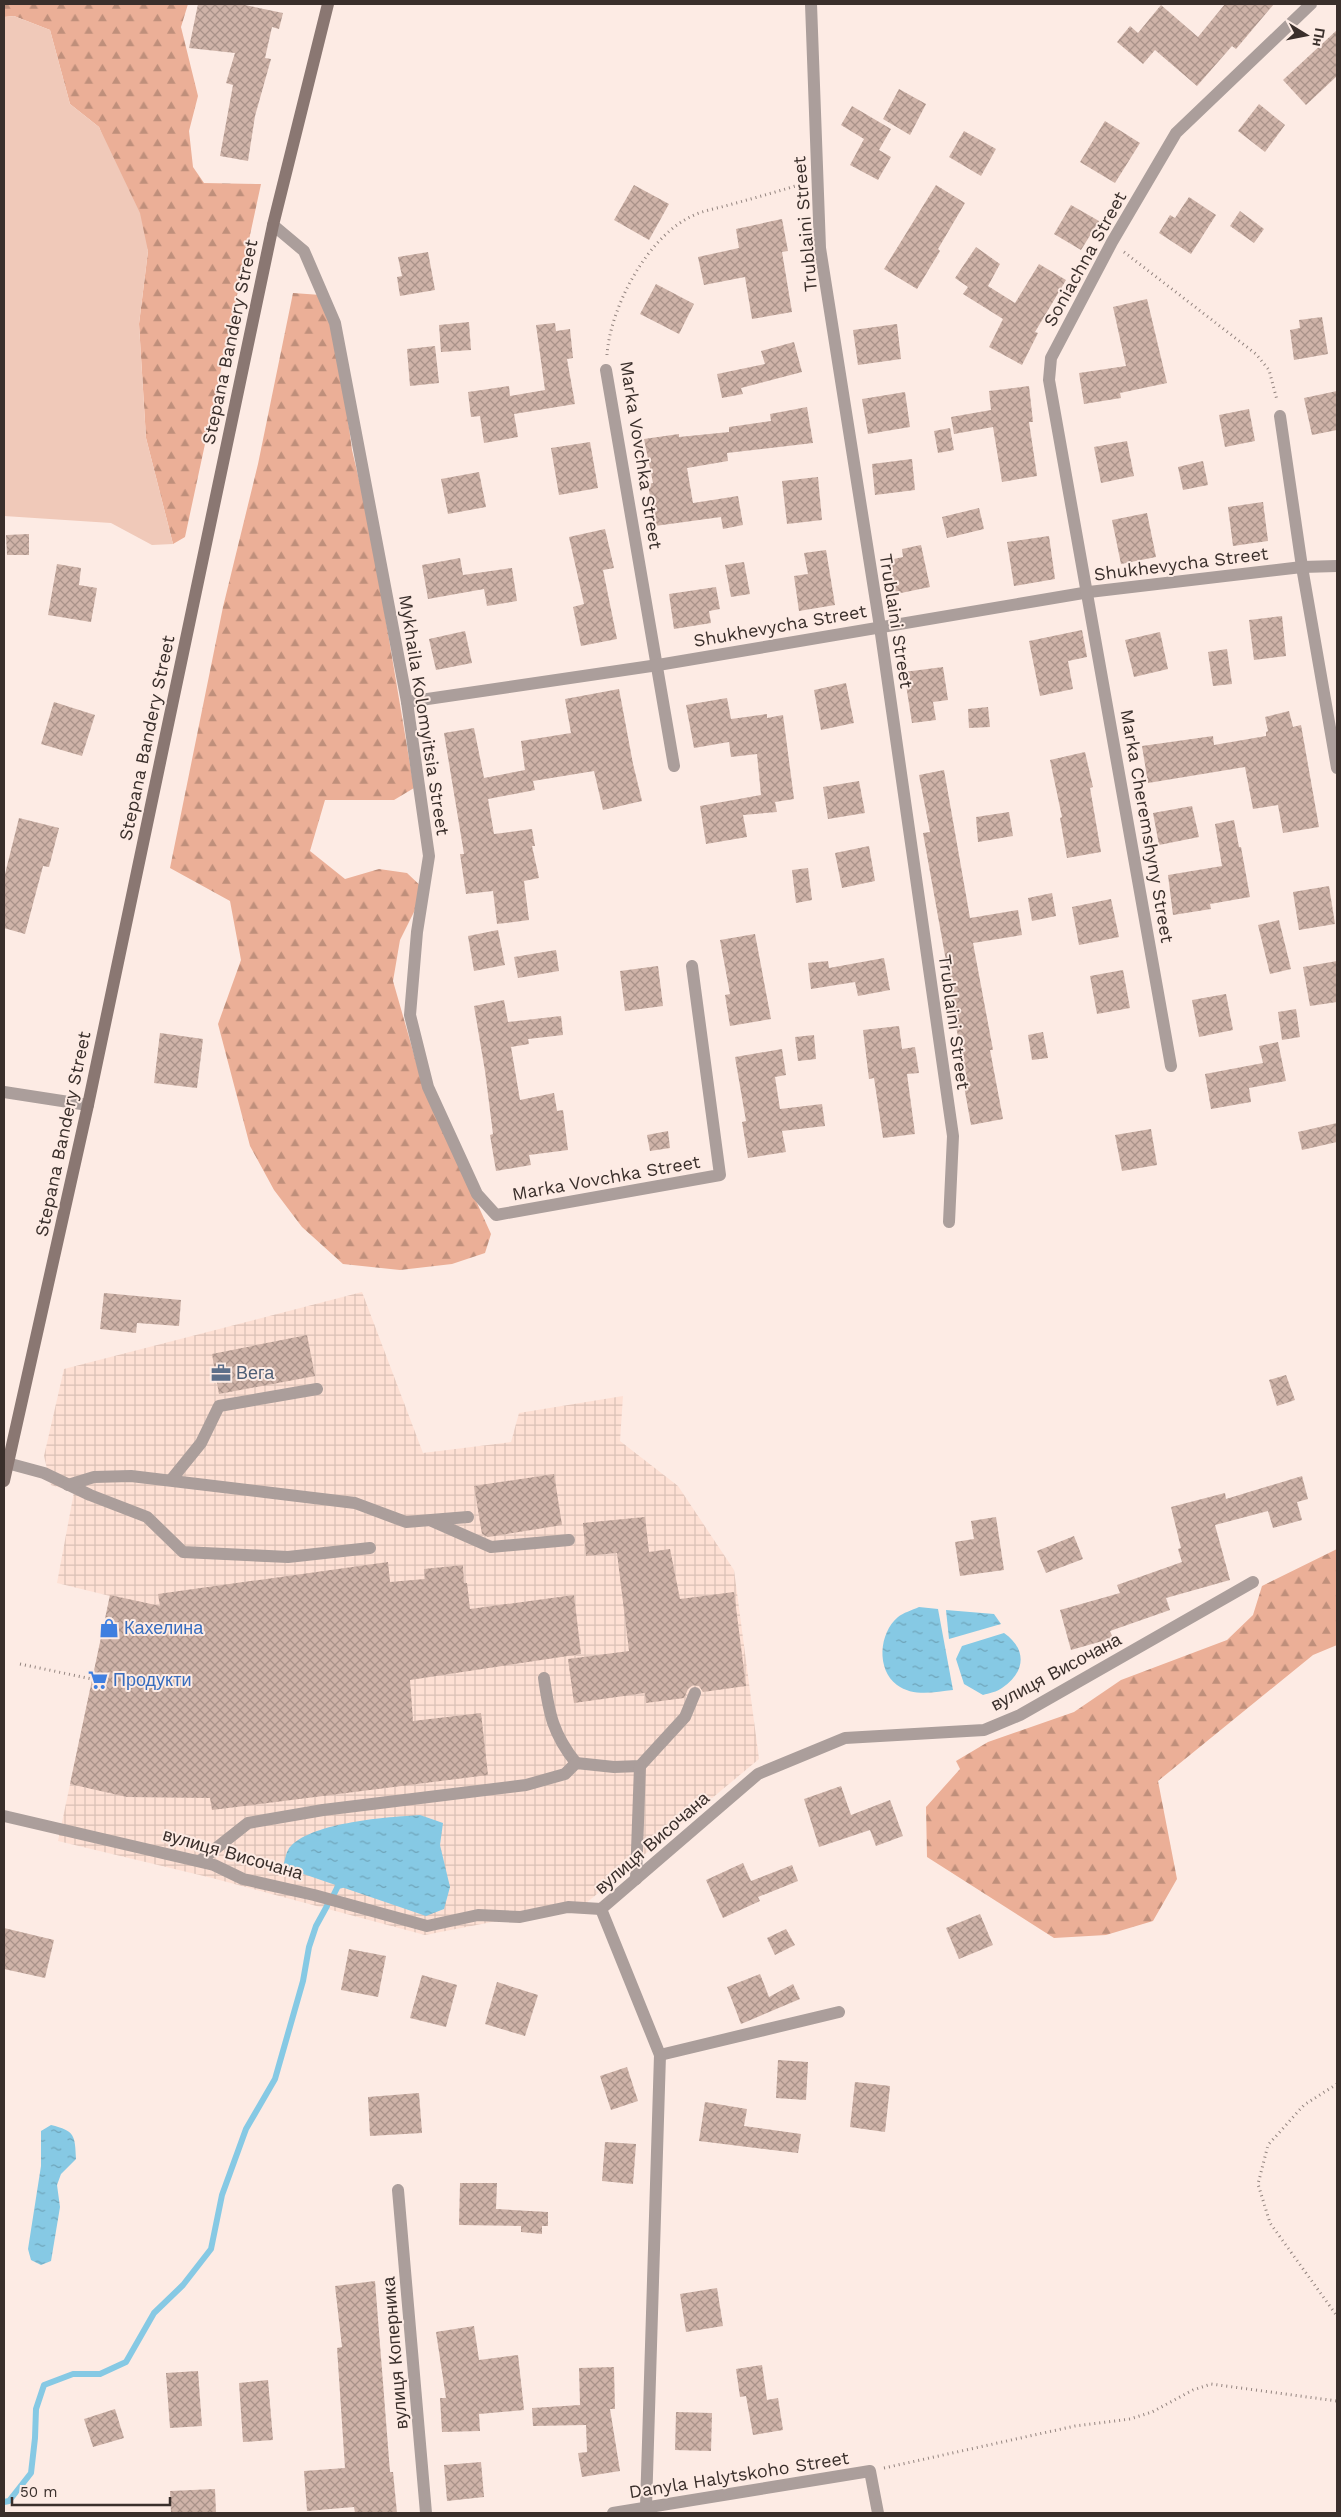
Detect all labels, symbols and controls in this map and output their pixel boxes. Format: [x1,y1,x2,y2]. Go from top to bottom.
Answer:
north arrow [1281,10,1331,60]
text: Пн [1309,27,1328,48]
street label: Trublaini Street [788,155,821,293]
street label: Soniachna Street [1039,187,1131,330]
street label: Stepana Bandery Street [197,237,262,446]
street label: Marka Vovchka Street [616,359,667,551]
street label: Shukhevycha Street [1093,542,1270,585]
street label: Trublaini Street [875,552,918,690]
street label: Mykhaila Kolomyitsia Street [395,593,454,837]
street label: Shukhevycha Street [692,600,868,651]
street label: Stepana Bandery Street [114,633,179,842]
street label: Marka Cheremshyny Street [1117,707,1178,945]
street label: Trublaini Street [935,953,974,1091]
street label: Stepana Bandery Street [30,1029,95,1238]
street label: Marka Vovchka Street [510,1151,702,1204]
office icon: Вега [210,1362,232,1384]
place label: Вега [236,1362,275,1383]
shop icon: Кахелина [98,1617,120,1639]
place label: Кахелина [124,1617,204,1638]
street label: вулиця Височана [987,1628,1125,1715]
supermarket icon: Продукти [87,1669,109,1691]
place label: Продукти [113,1669,191,1690]
street label: вулиця Височана [590,1787,714,1898]
street label: вулиця Височана [161,1823,307,1884]
street label: вулиця Коперника [377,2275,412,2430]
street label: Danyla Halytskoho Street [627,2447,851,2502]
scale bar [12,2474,170,2506]
text: 50 m [20,2483,57,2501]

